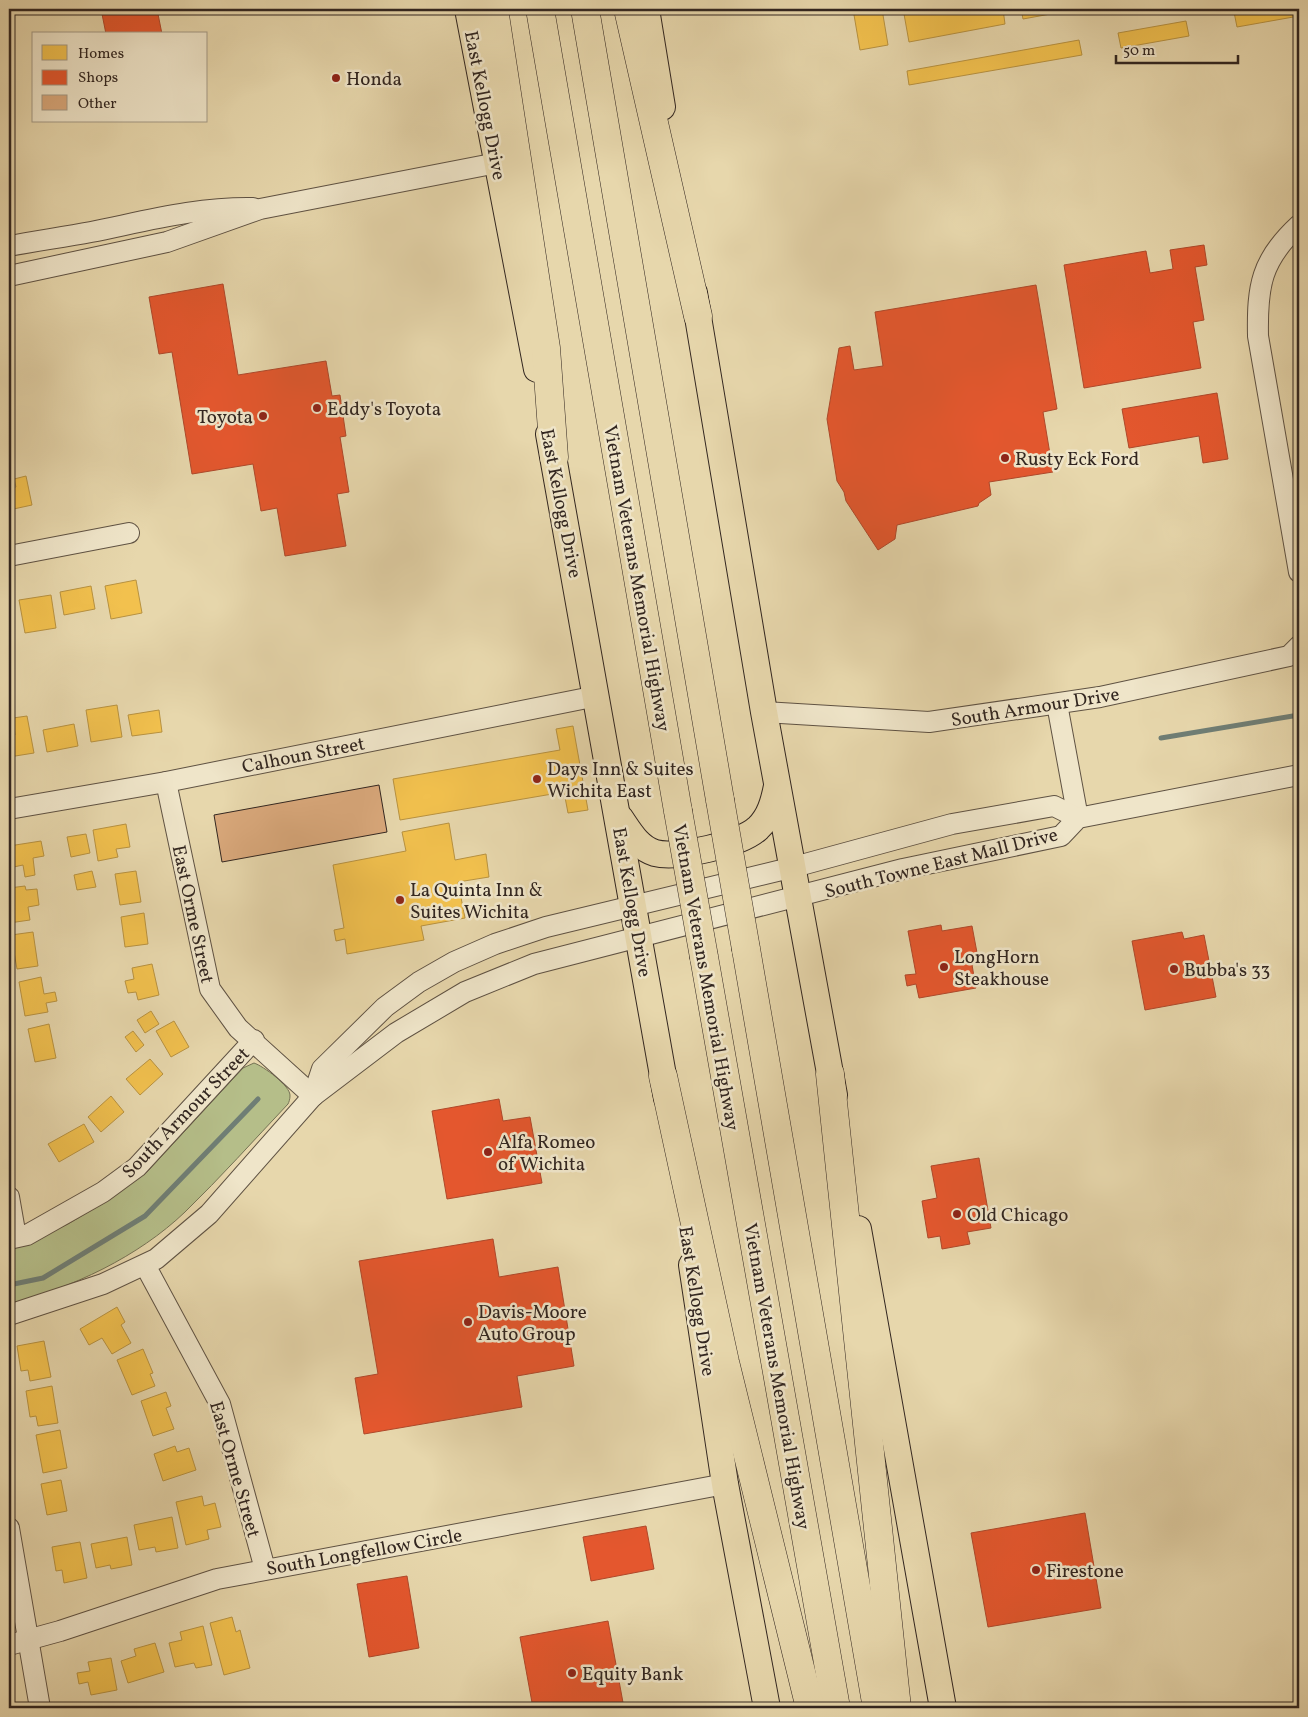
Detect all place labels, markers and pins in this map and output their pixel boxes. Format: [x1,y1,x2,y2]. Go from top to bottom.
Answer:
place label: Honda [346,67,402,93]
marker: Honda [330,72,342,84]
place label: Eddy's Toyota [327,397,441,423]
marker: Eddy's Toyota [311,402,323,414]
place label: Toyota [197,405,253,431]
marker: Toyota [257,410,269,422]
place label: Rusty Eck Ford [1015,447,1139,473]
marker: Rusty Eck Ford [999,452,1011,464]
place label: Days Inn & Suites Wichita East [547,757,694,805]
marker: Days Inn & Suites Wichita East [531,773,543,785]
place label: La Quinta Inn & Suites Wichita [410,878,543,926]
marker: La Quinta Inn & Suites Wichita [394,894,406,906]
place label: LongHorn Steakhouse [954,945,1049,993]
place label: Bubba's 33 [1184,958,1270,984]
marker: LongHorn Steakhouse [938,961,950,973]
marker: Bubba's 33 [1168,963,1180,975]
place label: Alfa Romeo of Wichita [498,1130,595,1178]
marker: Alfa Romeo of Wichita [482,1146,494,1158]
place label: Old Chicago [967,1203,1068,1229]
marker: Old Chicago [951,1208,963,1220]
place label: Davis-Moore Auto Group [478,1300,587,1348]
marker: Davis-Moore Auto Group [462,1316,474,1328]
place label: Firestone [1046,1559,1124,1585]
marker: Firestone [1030,1564,1042,1576]
place label: Equity Bank [582,1662,683,1688]
marker: Equity Bank [566,1667,578,1679]

